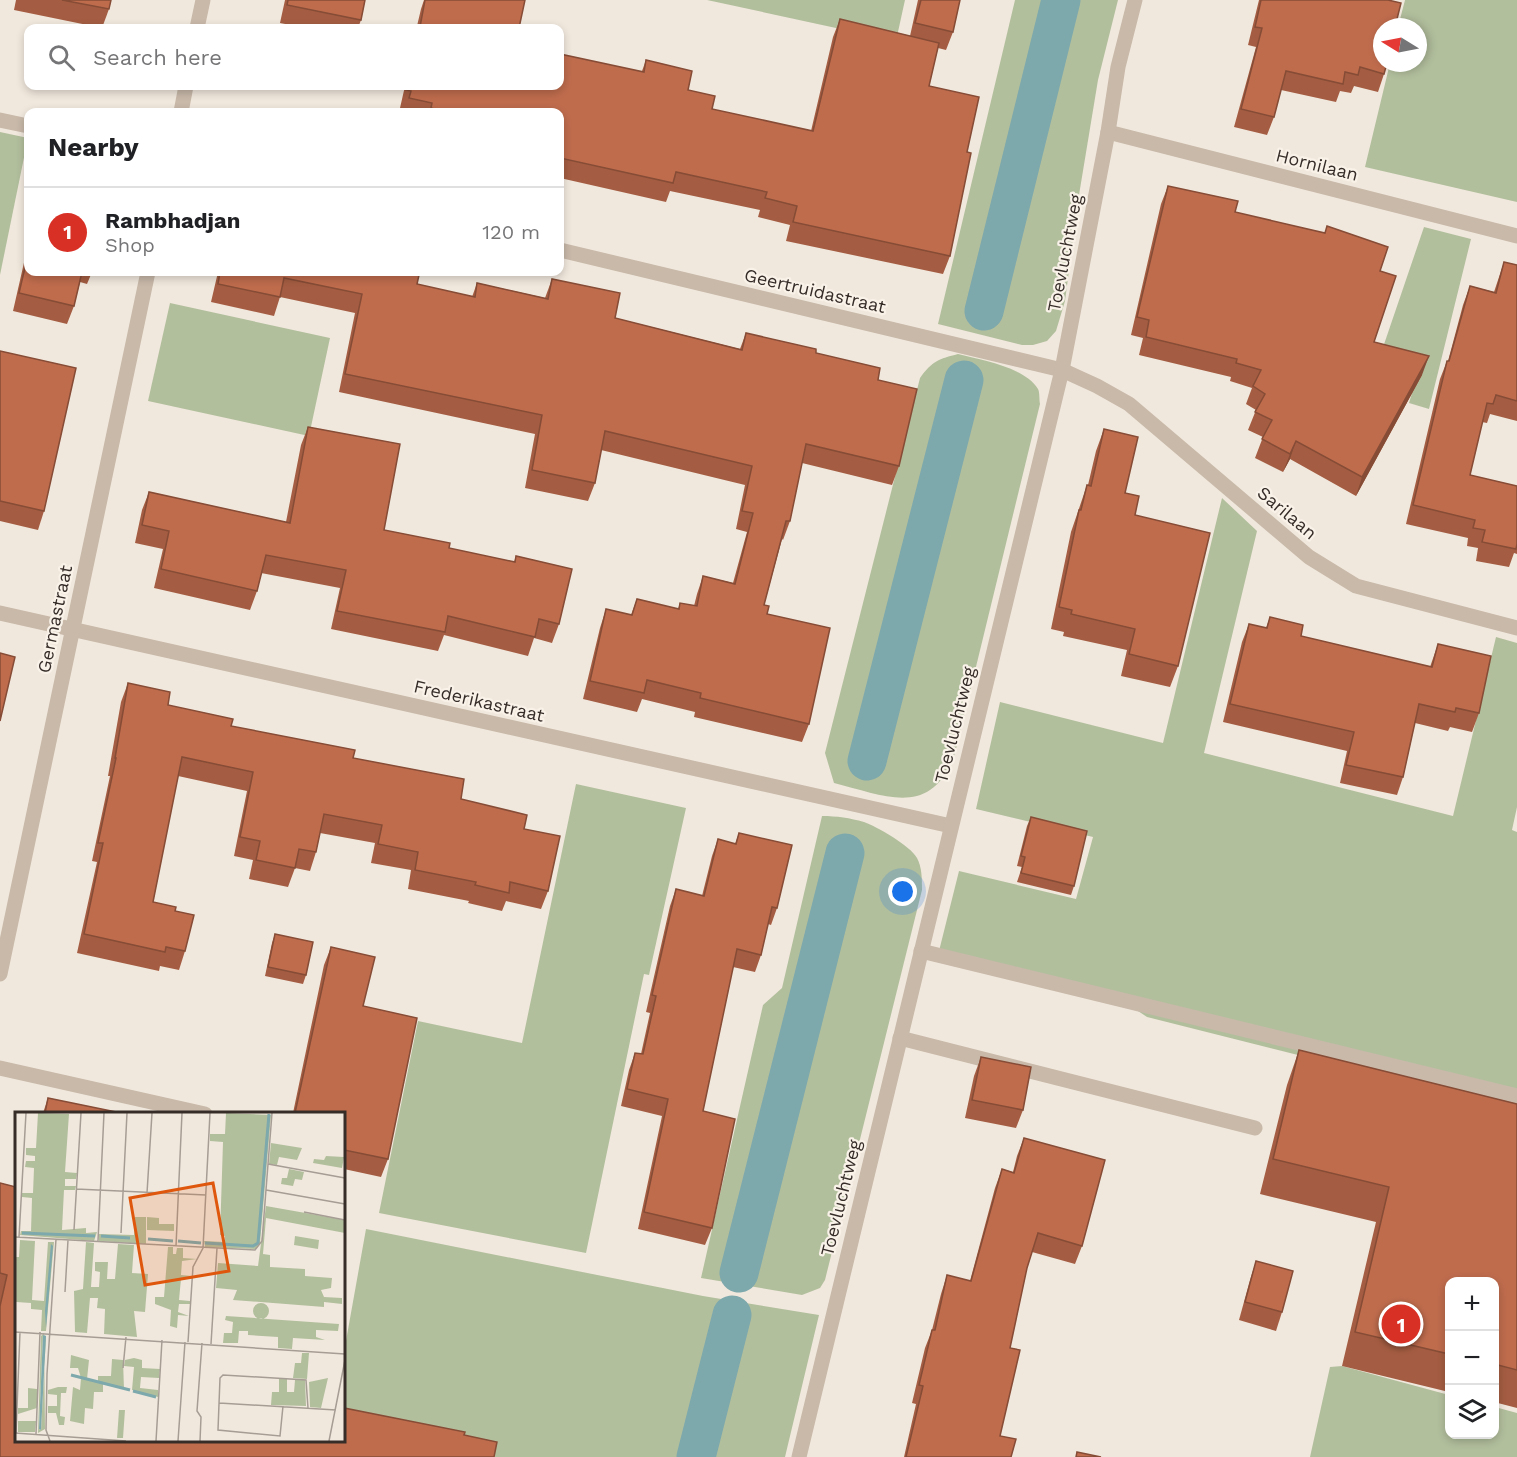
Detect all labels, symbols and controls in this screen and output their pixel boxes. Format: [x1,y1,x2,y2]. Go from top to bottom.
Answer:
north arrow [1373,18,1427,72]
search box [24,24,564,90]
icon: search [45,41,78,74]
text: Search here [93,45,222,70]
text: Nearby [48,132,139,162]
street label: Hornilaan [1274,144,1360,185]
street label: Toevluchtweg [1043,192,1086,313]
text: Rambhadjan [105,208,240,233]
text: 1 [63,220,72,244]
text: 120 m [482,220,540,244]
text: Shop [105,233,155,257]
street label: Geertruidastraat [742,264,888,317]
street label: Sarilaan [1253,482,1321,543]
street label: Germastraat [33,563,76,675]
street label: Toevluchtweg [930,664,979,785]
street label: Frederikastraat [412,675,547,726]
your location [888,877,917,906]
inset map [15,1112,345,1442]
street label: Toevluchtweg [816,1137,865,1258]
map controls [1445,1277,1499,1439]
button: + [1445,1277,1499,1331]
pin: 1 [1382,1302,1420,1346]
button: − [1445,1331,1499,1385]
button: layers [1445,1385,1499,1439]

